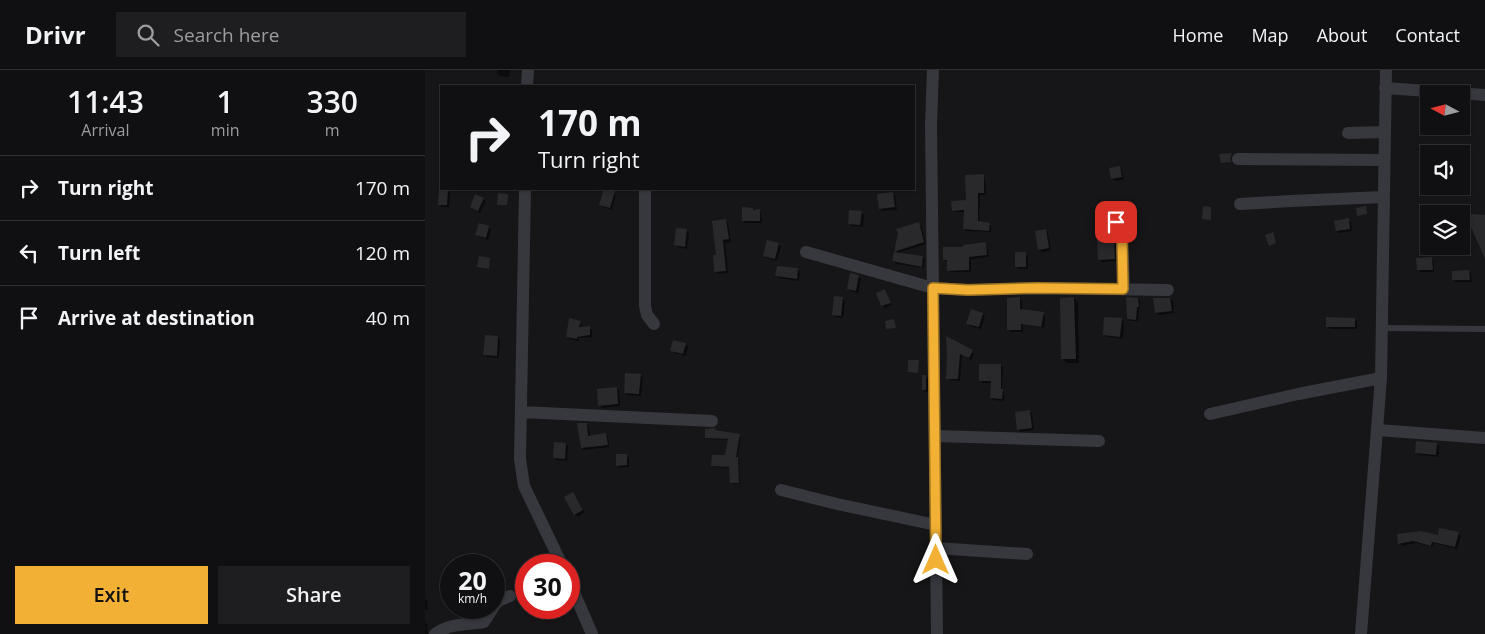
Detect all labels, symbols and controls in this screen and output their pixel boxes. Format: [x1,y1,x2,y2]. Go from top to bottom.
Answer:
search box [116,12,466,57]
text: Drivr [25,18,86,51]
icon: search [134,21,162,49]
text: Search here [174,22,279,48]
text: Home [1173,23,1223,47]
text: Map [1251,23,1289,47]
text: About [1317,23,1367,47]
text: Contact [1395,23,1460,47]
text: 11:43 [67,81,144,122]
text: 1 [217,81,234,122]
text: 330 [307,81,358,122]
north arrow [1420,85,1470,135]
map controls [1420,85,1470,255]
text: 170 m [538,99,642,146]
icon: right [455,105,520,170]
text: Arrival [81,119,130,141]
text: min [211,119,240,141]
text: m [325,119,340,141]
text: Turn right [538,144,640,174]
button: sound [1420,145,1470,195]
icon: right [15,174,43,202]
text: Turn right [58,175,153,201]
text: 170 m [355,175,410,201]
pin [1095,201,1137,243]
button: layers [1420,205,1470,255]
icon: arrive [1102,208,1130,236]
icon: left [15,239,43,267]
text: Turn left [58,240,140,266]
text: 120 m [355,240,410,266]
icon: arrive [15,304,43,332]
text: Arrive at destination [58,305,255,331]
text: 40 m [366,305,410,331]
position arrow [909,533,961,585]
speed limit sign: 30 [515,554,580,619]
text: 20 [458,563,487,597]
button: Exit [15,566,208,624]
button: Share [218,566,410,624]
text: km/h [458,590,487,607]

